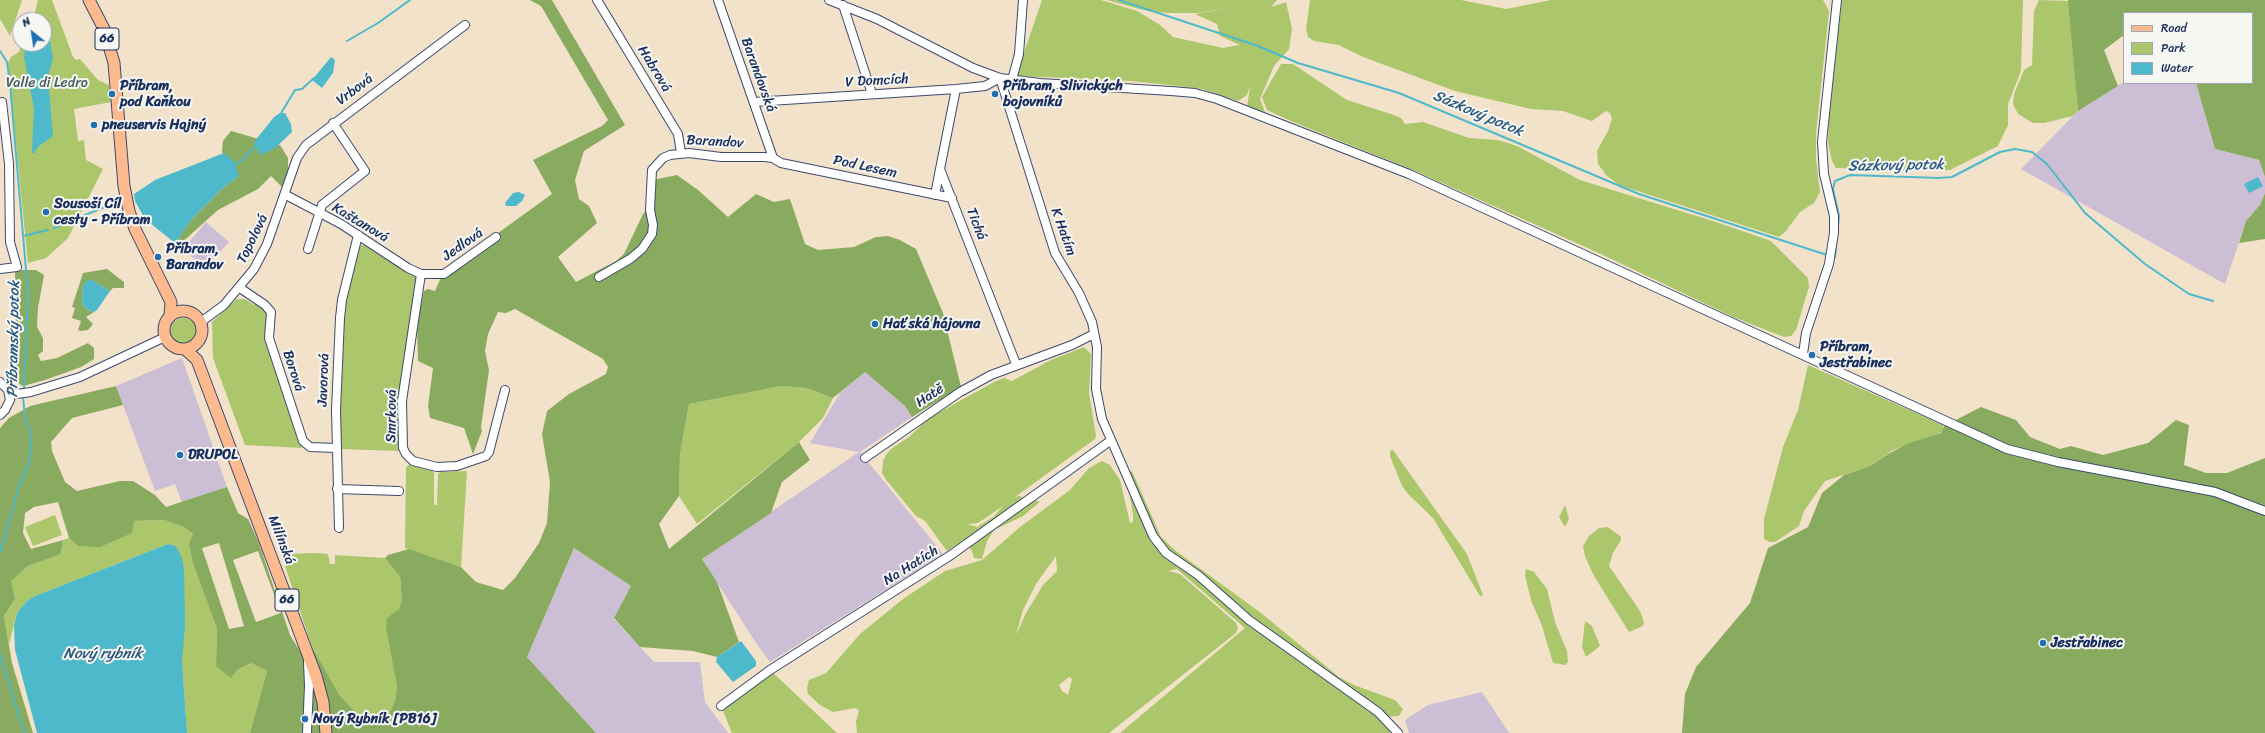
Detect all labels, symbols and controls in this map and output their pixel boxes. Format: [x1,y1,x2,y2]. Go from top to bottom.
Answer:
north arrow [12,12,52,52]
text: N [18,12,34,32]
legend [2123,12,2253,84]
text: Road [2161,17,2187,39]
road number: 66 [95,28,119,50]
street label: Barandovská [737,36,779,114]
text: Park [2161,37,2186,59]
street label: Habrová [634,43,674,95]
text: Water [2161,57,2193,79]
street label: Vrbová [333,71,377,109]
street label: V Domcích [845,71,909,91]
park label: Valle di Ledro [6,75,88,91]
place label: Příbram, pod Kaňkou [120,78,191,110]
place label: Příbram, Slivických bojovníků [1003,78,1123,110]
water label: Sázkový potok [1430,87,1526,141]
marker: Příbram, pod Kaňkou [107,89,117,99]
marker: Příbram, Slivických bojovníků [990,89,1000,99]
place label: pneuservis Hajný [102,117,206,133]
marker: pneuservis Hajný [89,120,99,130]
street label: Barandov [686,132,744,152]
street label: Pod Lesem [832,152,898,182]
water label: Sázkový potok [1848,156,1944,176]
place label: Sousoší Cíl cesty - Příbram [54,196,151,228]
street label: Kaštanová [329,200,391,246]
street label: Tichá [962,206,990,242]
street label: K Hatím [1047,206,1079,258]
marker: Sousoší Cíl cesty - Příbram [41,207,51,217]
street label: Topolová [234,212,272,266]
street label: Jedlová [439,225,487,265]
place label: Příbram, Barandov [166,241,223,274]
marker: Příbram, Barandov [153,252,163,262]
water label: Příbramský potok [4,280,24,398]
place label: Haťská hájovna [883,316,980,332]
marker: Haťská hájovna [870,319,880,329]
place label: Příbram, Jestřabinec [1820,339,1892,372]
street label: Borová [278,348,308,394]
marker: Příbram, Jestřabinec [1807,350,1817,360]
street label: Javorová [315,353,333,407]
street label: Hatě [913,381,947,411]
street label: Smrková [383,389,401,443]
place label: DRUPOL [188,447,238,463]
marker: DRUPOL [175,450,185,460]
street label: Milínská [264,513,298,567]
street label: Na Hatích [880,543,942,589]
road number: 66 [275,589,299,611]
place label: Jestřabinec [2051,635,2123,651]
marker: Jestřabinec [2038,638,2048,648]
water label: Nový rybník [64,645,142,663]
place label: Nový Rybník [PB16] [313,711,437,727]
marker: Nový Rybník [PB16] [300,714,310,724]

